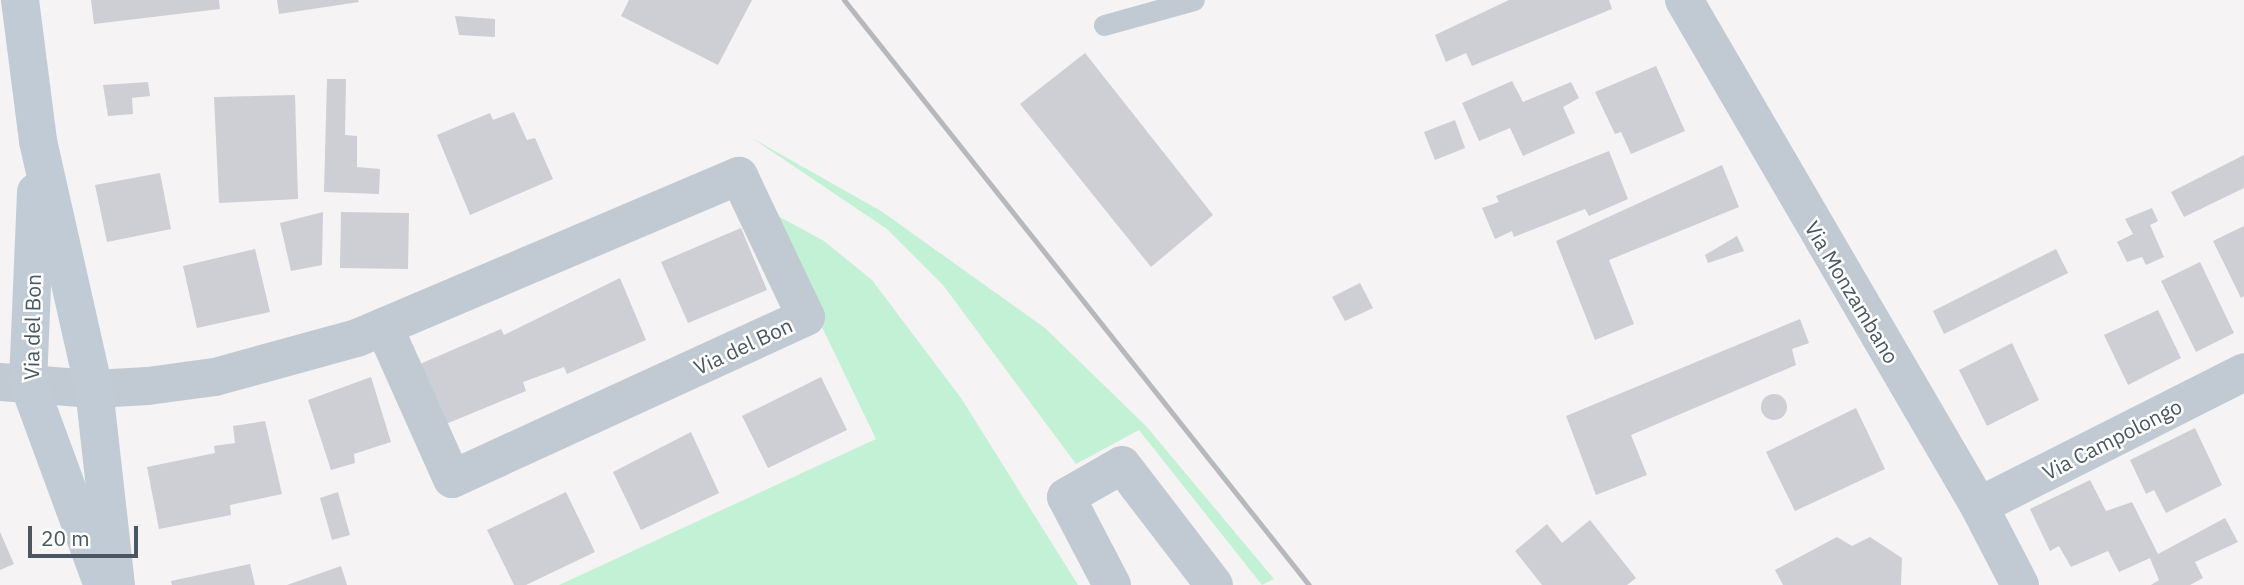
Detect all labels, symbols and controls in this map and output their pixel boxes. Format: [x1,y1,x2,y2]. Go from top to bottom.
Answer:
street label: Via Monzambano [1800,216,1904,368]
street label: Via del Bon [18,274,46,380]
street label: Via del Bon [690,312,796,380]
street label: Via Campolongo [2038,393,2186,485]
scale bar [32,512,142,556]
text: 20 m [41,524,90,552]

